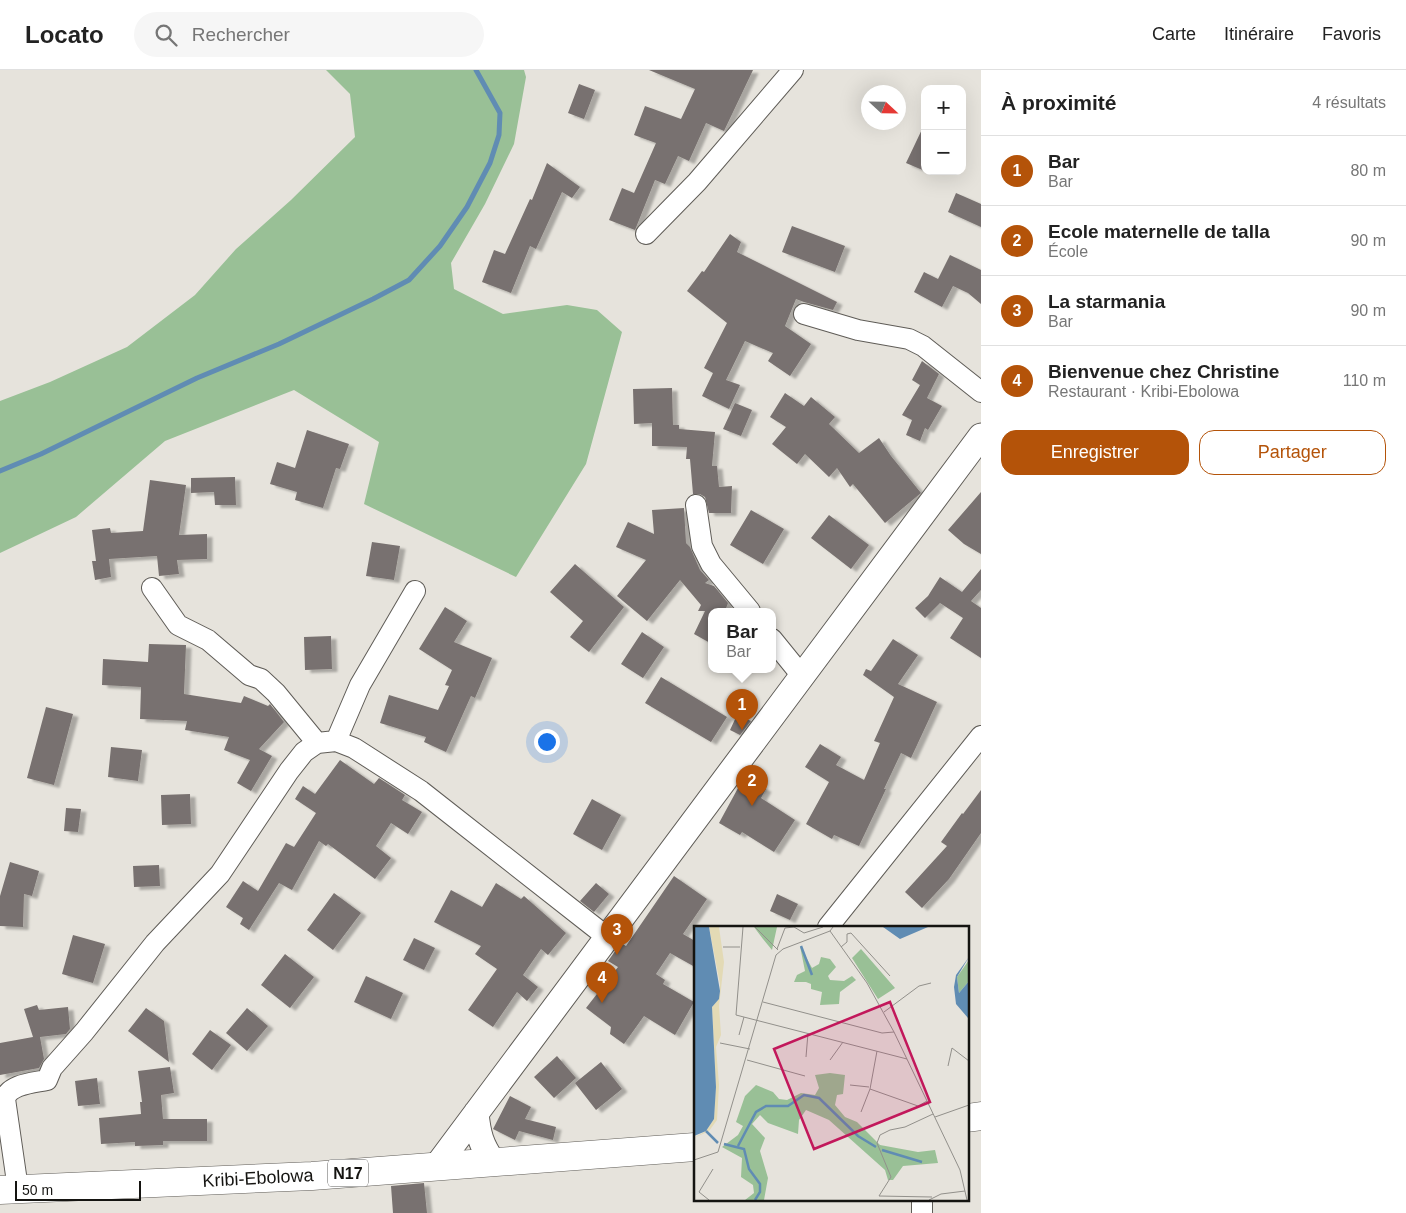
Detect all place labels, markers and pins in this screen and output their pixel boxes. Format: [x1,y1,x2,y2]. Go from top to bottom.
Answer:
pin: 1 [726,689,758,730]
pin: 2 [736,765,768,806]
pin: 3 [601,914,633,955]
pin: 4 [586,962,618,1003]

